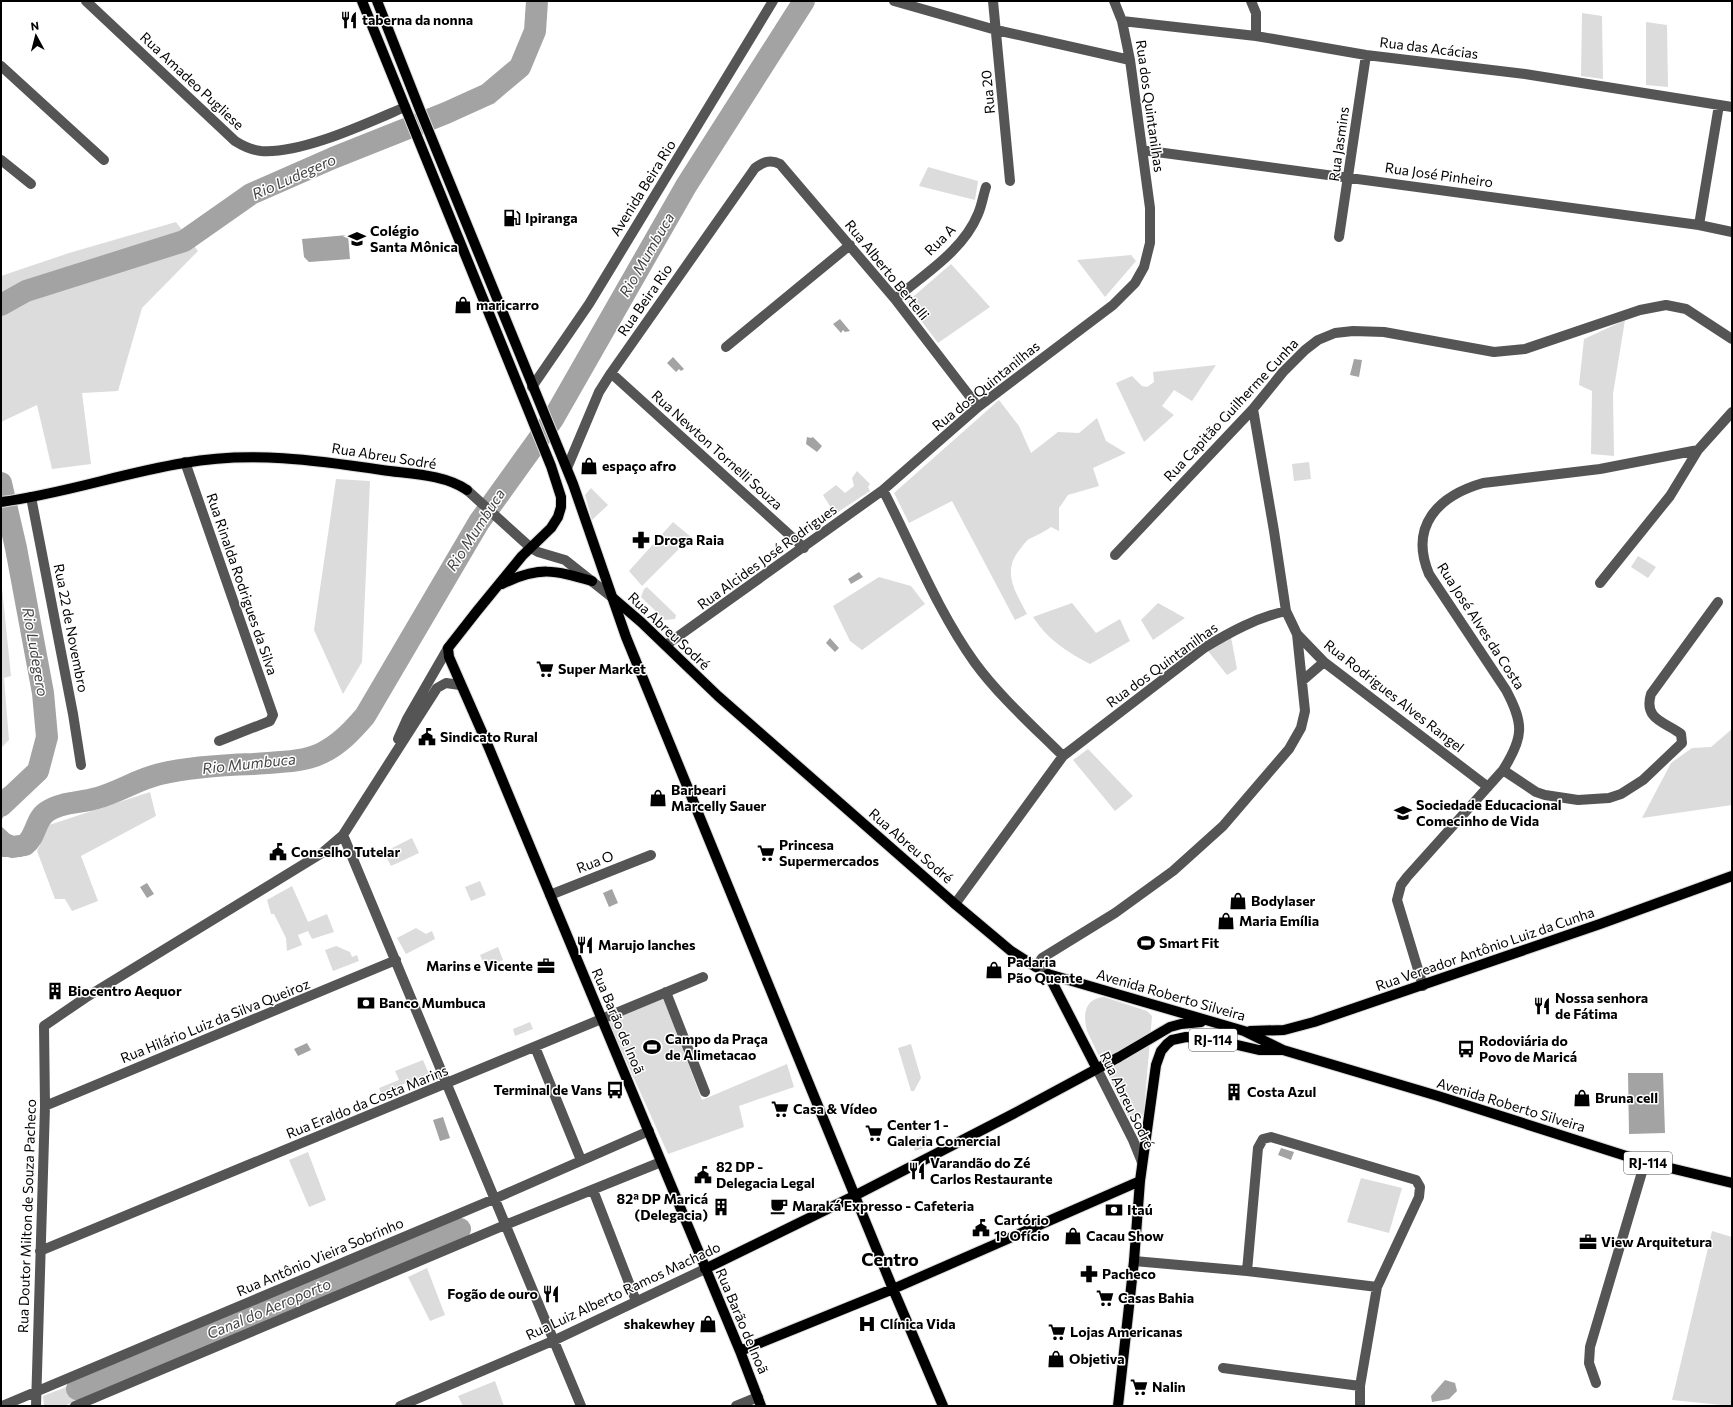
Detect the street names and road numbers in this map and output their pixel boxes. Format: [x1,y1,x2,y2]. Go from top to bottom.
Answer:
street label: Rua Amadeo Pugliese [137,28,248,133]
street label: Rua das Acácias [1379,33,1479,62]
street label: Rua dos Quintanilhas [1133,39,1168,173]
street label: Rua 20 [977,69,998,115]
street label: Rua Jasmins [1325,106,1352,182]
street label: Avenida Beira Rio [606,137,679,239]
street label: Rua José Pinheiro [1384,159,1494,191]
street label: Rua Alberto Bertelli [842,216,933,323]
street label: Rua A [921,220,959,259]
street label: Rua Beira Rio [614,260,676,339]
street label: Rua Capitão Guilherme Cunha [1160,335,1301,485]
street label: Rua dos Quintanilhas [929,337,1043,434]
street label: Rua Newton Tornelli Souza [648,386,786,513]
street label: Rua Abreu Sodré [331,439,438,472]
street label: Rua Rinalda Rodrigues da Silva [203,491,282,677]
street label: Rua Alcides José Rodrigues [694,500,840,613]
street label: Rua José Alves da Costa [1434,559,1529,692]
street label: Rua 22 de Novembro [51,562,92,694]
street label: Rua Abreu Sodré [625,588,714,673]
street label: Rua dos Quintanilhas [1103,619,1221,711]
street label: Rua Rodrigues Alves Rangel [1321,636,1468,756]
street label: Rua Abreu Sodré [866,805,957,887]
street label: Rua O [574,847,616,876]
street label: Rua Vereador Antônio Luiz da Cunha [1373,903,1596,994]
street label: Rua Barão de Inoã [589,965,648,1076]
street label: Avenida Roberto Silveira [1095,965,1248,1024]
street label: Rua Hilário Luiz da Silva Queiroz [118,975,312,1066]
road number: RJ-114 [1189,1029,1237,1051]
street label: Rua Abreu Sodré [1097,1049,1158,1151]
street label: Rua Eraldo da Costa Marins [283,1061,450,1142]
street label: Avenida Roberto Silveira [1435,1074,1587,1135]
street label: Rua Doutor Milton de Souza Pacheco [14,1099,39,1333]
road number: RJ-114 [1624,1152,1672,1174]
street label: Rua Antônio Vieira Sobrinho [234,1214,406,1299]
street label: Rua Luiz Alberto Ramos Machado [523,1238,723,1343]
street label: Rua Barão de Inoã [713,1265,772,1376]

